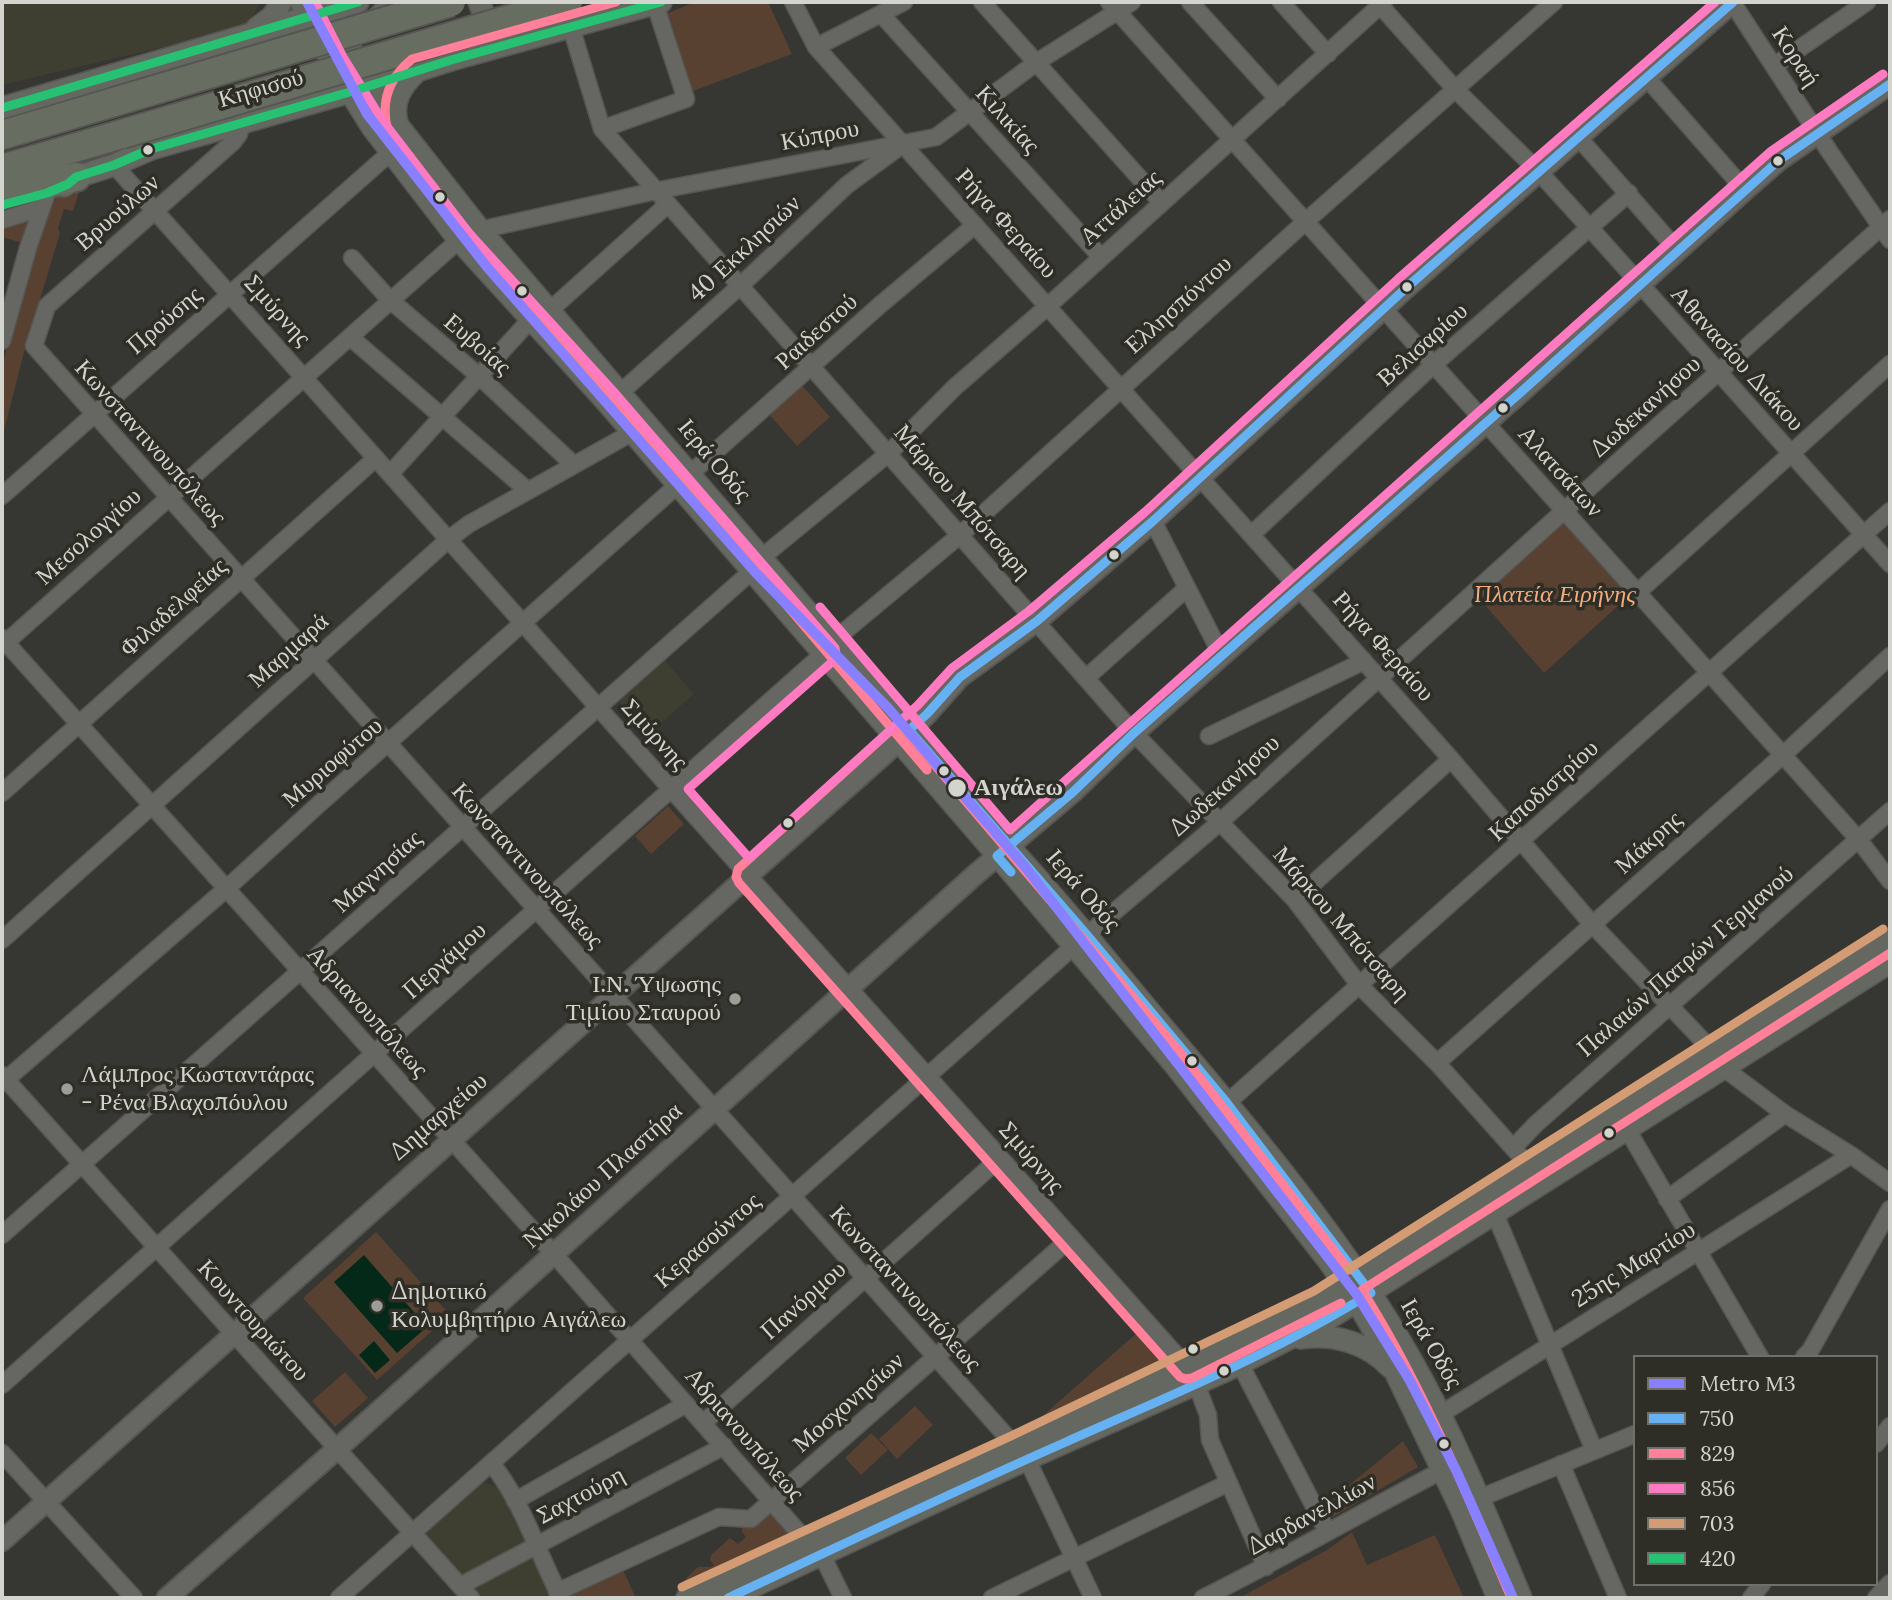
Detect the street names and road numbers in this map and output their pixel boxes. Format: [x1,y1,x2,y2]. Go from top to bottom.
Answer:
street label: Κοραή [1765,21,1825,93]
street label: Κηφισού [215,63,307,115]
street label: Κιλικίας [969,80,1045,160]
street label: Κύπρου [778,114,862,158]
street label: Ρήγα Φεραίου [949,163,1063,285]
street label: Αττάλειας [1074,164,1168,252]
street label: Βρυούλων [70,169,166,257]
street label: 40 Εκκλησιών [683,190,807,308]
street label: Ελλησπόντου [1120,250,1238,360]
street label: Σμύρνης [238,270,316,352]
street label: Αθανασίου Διάκου [1664,280,1810,438]
street label: Προύσης [122,281,208,361]
street label: Ραιδεστού [770,288,864,376]
street label: Βελισαρίου [1372,297,1474,393]
street label: Ευβοίας [438,308,516,382]
street label: Δωδεκανήσου [1585,350,1707,464]
street label: Κωνσταντινουπόλεως [68,354,232,532]
street label: Ιερά Οδός [671,414,757,508]
street label: Μάρκου Μπότσαρη [887,419,1037,585]
street label: Αλατσάτων [1511,420,1609,524]
street label: Μεσολογγίου [30,482,148,592]
street label: Φιλαδελφείας [115,553,233,663]
street label: Ρήγα Φεραίου [1326,586,1440,708]
street label: Μαρμαρά [243,608,335,694]
street label: Σμύρνης [615,694,693,776]
street label: Μυριοφύτου [277,712,389,814]
street label: Δωδεκανήσου [1164,729,1286,843]
street label: Καποδιστρίου [1483,734,1605,848]
street label: Κωνσταντινουπόλεως [445,777,609,955]
street label: Μάκρης [1610,806,1688,880]
street label: Μαγνησίας [328,825,428,919]
street label: Μάρκου Μπότσαρη [1266,841,1416,1007]
street label: Ιερά Οδός [1040,844,1126,938]
street label: Παλαιών Πατρών Γερμανού [1572,860,1800,1064]
street label: Περγάμου [397,916,493,1006]
street label: Αδριανουπόλεως [300,940,434,1084]
street label: Δημαρχείου [384,1067,494,1167]
street label: Νικολάου Πλαστήρα [518,1097,688,1255]
street label: Σμύρνης [992,1116,1070,1200]
street label: Κερασούντος [649,1187,767,1295]
street label: Κωνσταντινουπόλεως [823,1200,987,1378]
street label: 25ης Μαρτίου [1567,1216,1701,1314]
street label: Κουντουριώτου [191,1254,315,1388]
street label: Πανόρμου [756,1255,852,1347]
street label: Ιερά Οδός [1394,1294,1468,1394]
street label: Μοσχονησίων [788,1347,910,1459]
street label: Αδριανουπόλεως [678,1362,810,1508]
street label: Σαχτούρη [532,1461,630,1531]
street label: Δαρδανελλίων [1243,1468,1381,1562]

